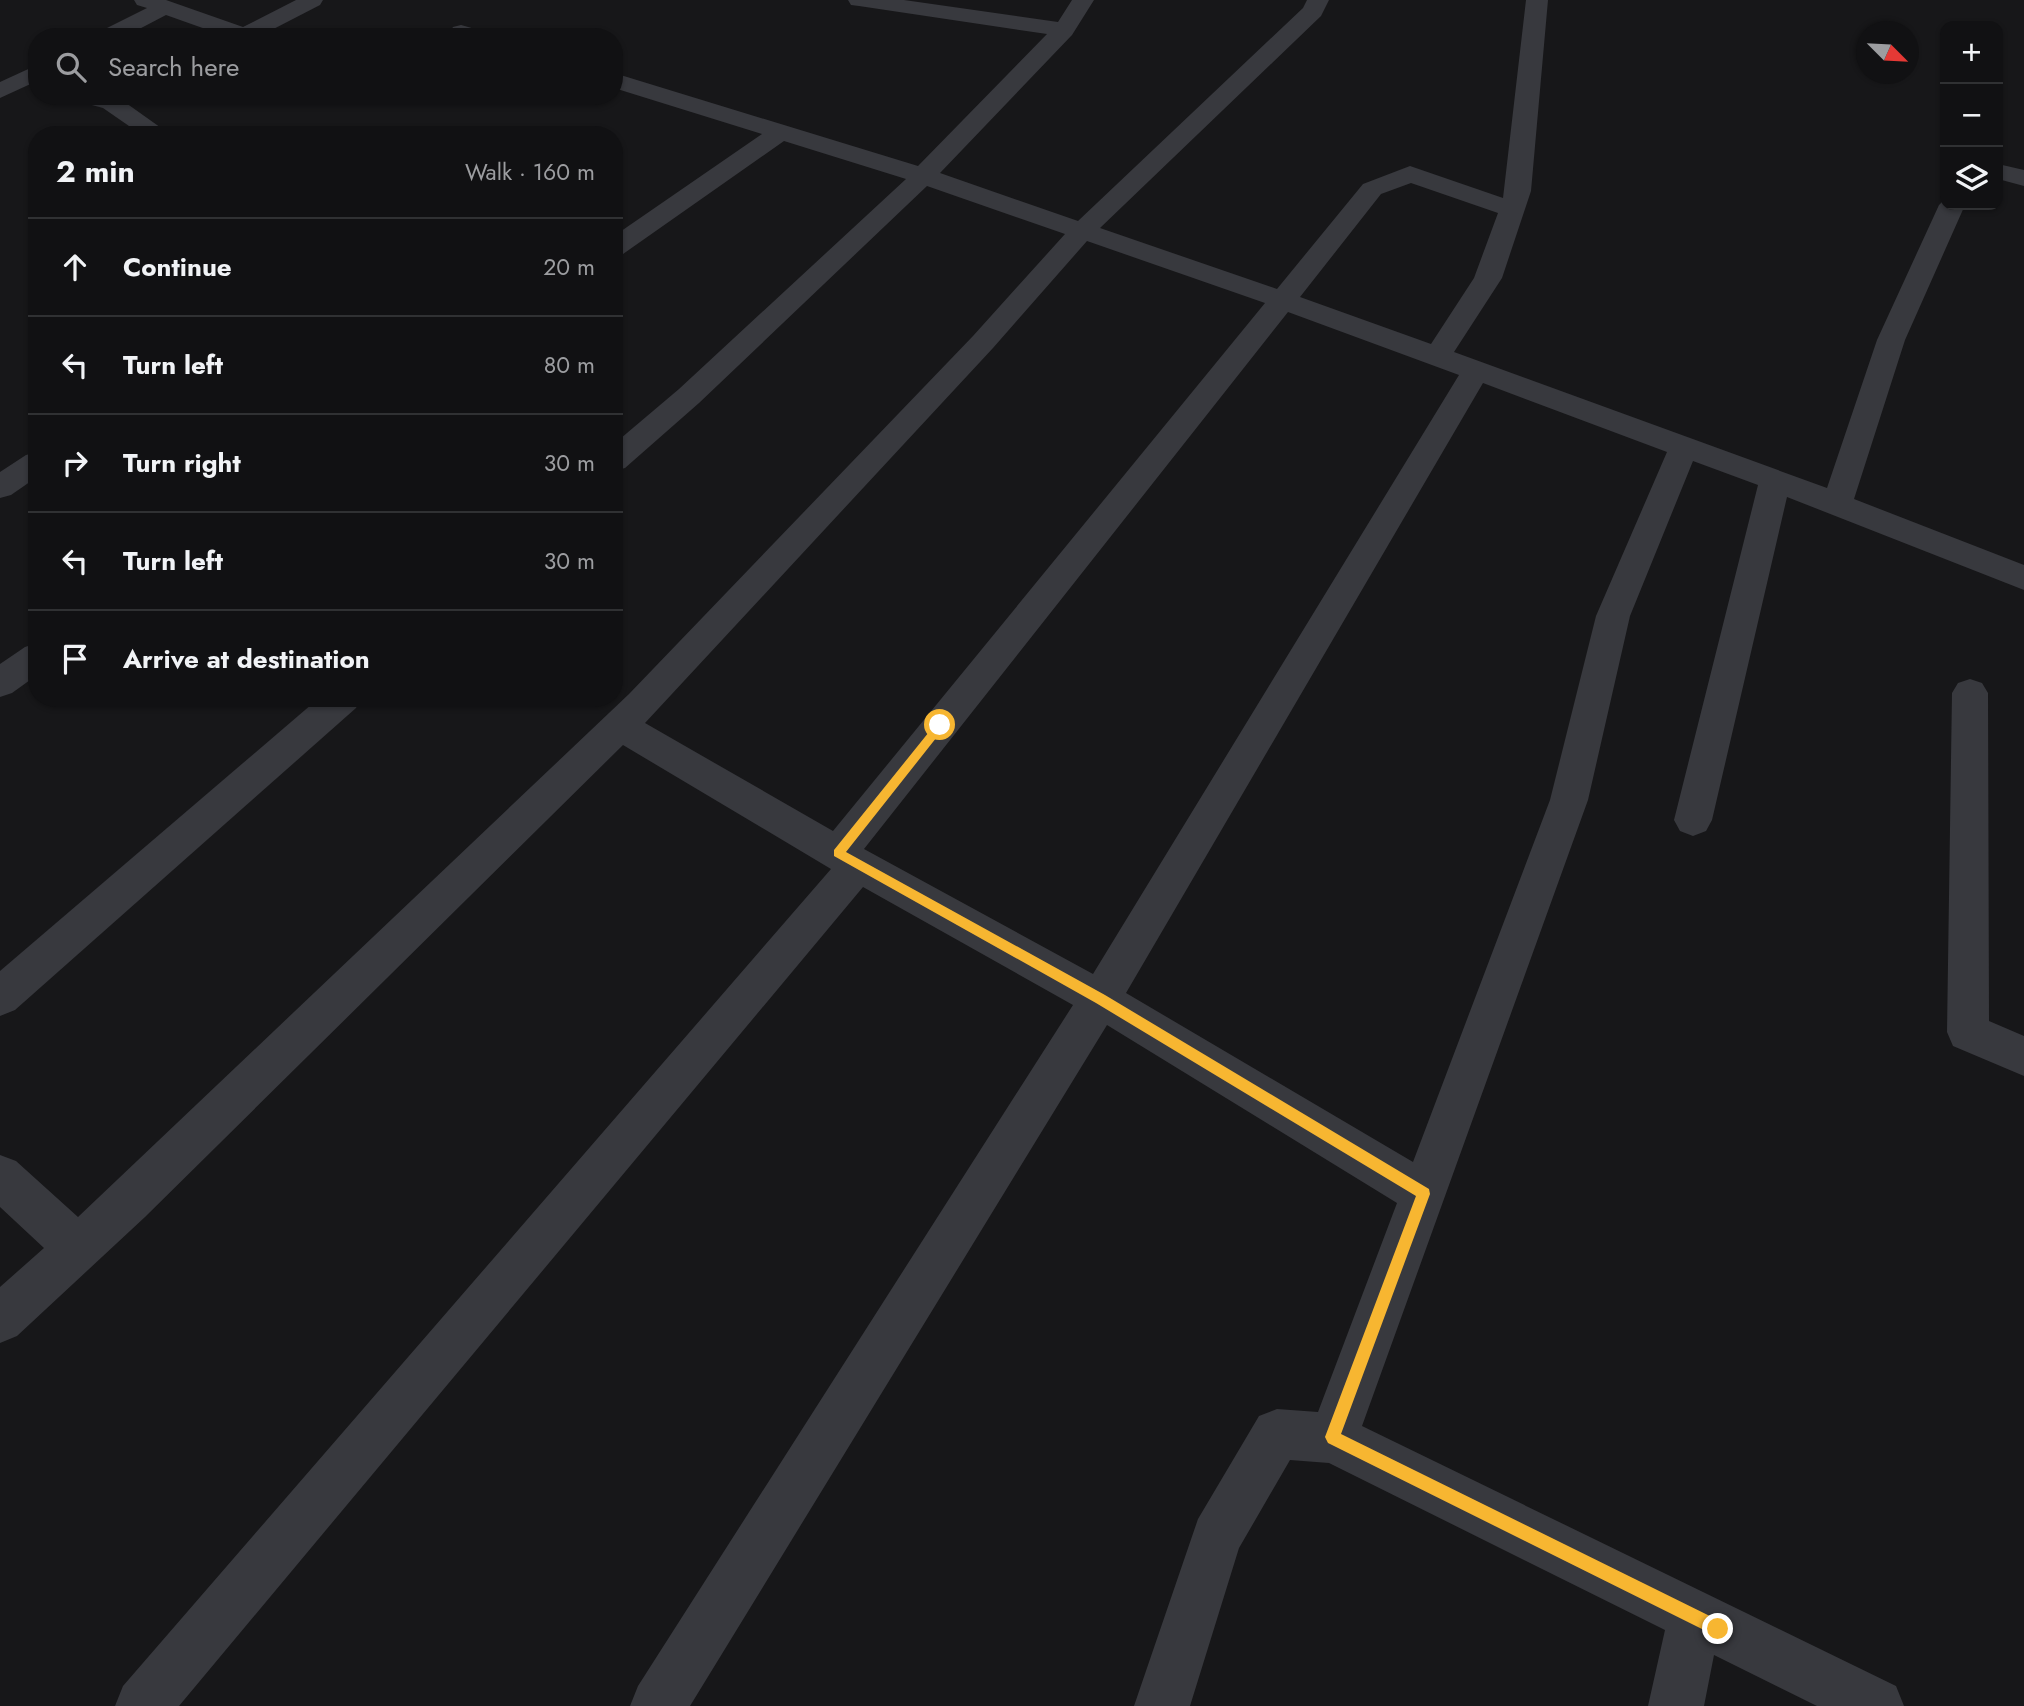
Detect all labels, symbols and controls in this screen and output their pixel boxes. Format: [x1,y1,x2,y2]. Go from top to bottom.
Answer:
north arrow [1856,21,1919,84]
map controls [1940,21,2003,210]
button: + [1940,21,2003,84]
search box [28,28,623,105]
icon: search [52,48,90,86]
text: Search here [108,48,240,86]
button: − [1940,84,2003,147]
button: layers [1940,147,2003,210]
text: 2 min [56,150,135,193]
text: Walk · 160 m [465,155,595,189]
icon: ahead [56,248,94,286]
text: Continue [123,248,232,286]
text: 20 m [543,250,595,284]
icon: left [56,346,94,384]
text: Turn left [123,346,223,384]
text: 80 m [544,348,595,382]
icon: right [56,444,94,482]
text: Turn right [123,444,241,482]
text: 30 m [544,446,595,480]
icon: left [56,542,94,580]
text: Turn left [123,542,223,580]
text: 30 m [544,544,595,578]
icon: arrive [56,640,94,678]
text: Arrive at destination [123,640,370,678]
route start [924,709,955,740]
route end [1702,1613,1733,1644]

